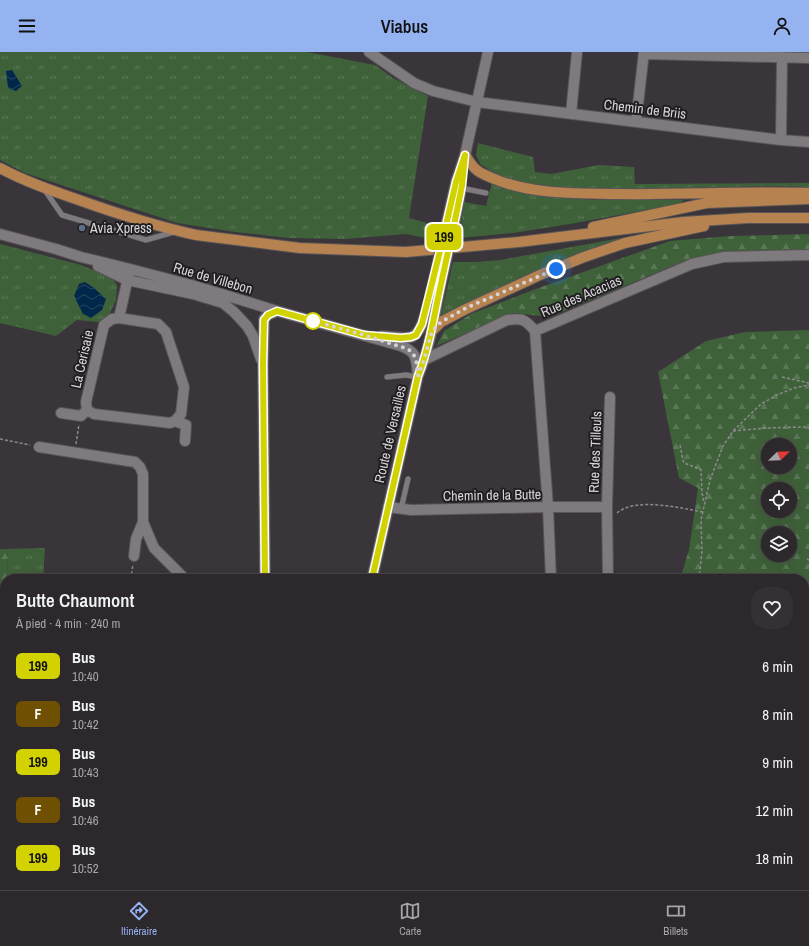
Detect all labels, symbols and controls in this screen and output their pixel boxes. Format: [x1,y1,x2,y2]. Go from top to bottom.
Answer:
text: Viabus [381,14,428,39]
icon: menu [16,15,38,37]
icon: person [771,15,793,37]
street label: Chemin de Briis [603,95,688,123]
place label: Avia Xpress [89,219,152,237]
marker: Avia Xpress [77,223,87,233]
line badge: 199 [421,224,467,250]
text: 199 [434,228,454,246]
street label: Rue de Villebon [171,258,255,298]
your location [546,259,566,279]
street label: Rue des Acacias [538,271,624,321]
unlabelled marker [304,312,322,330]
street label: La Cerisaie [67,328,97,390]
street label: Route de Versailles [370,383,410,485]
street label: Rue des Tilleuls [585,411,605,493]
north arrow [761,438,797,474]
map controls [761,438,797,562]
button: locate [761,482,797,518]
street label: Chemin de la Butte [443,485,541,505]
button: layers [761,526,797,562]
text: Butte Chaumont [16,587,134,613]
button: heart [751,587,793,629]
text: À pied · 4 min · 240 m [16,615,120,632]
text: Bus [72,647,95,668]
text: 6 min [762,656,793,677]
text: 199 [28,657,48,675]
text: 10:40 [72,668,99,685]
text: Bus [72,695,95,716]
text: 8 min [762,704,793,725]
text: F [34,705,42,723]
text: 10:42 [72,716,99,733]
text: Bus [72,743,95,764]
text: 9 min [762,752,793,773]
text: 199 [28,753,48,771]
text: 10:43 [72,764,99,781]
text: Bus [72,791,95,812]
text: 12 min [755,800,793,821]
text: F [34,801,42,819]
text: 10:46 [72,812,99,829]
text: Bus [72,839,95,860]
text: 18 min [755,848,793,869]
text: 199 [28,849,48,867]
text: 10:52 [72,860,99,877]
tab: Itinéraire [121,900,157,938]
tab: Carte [399,900,421,938]
tab: Billets [663,900,688,938]

